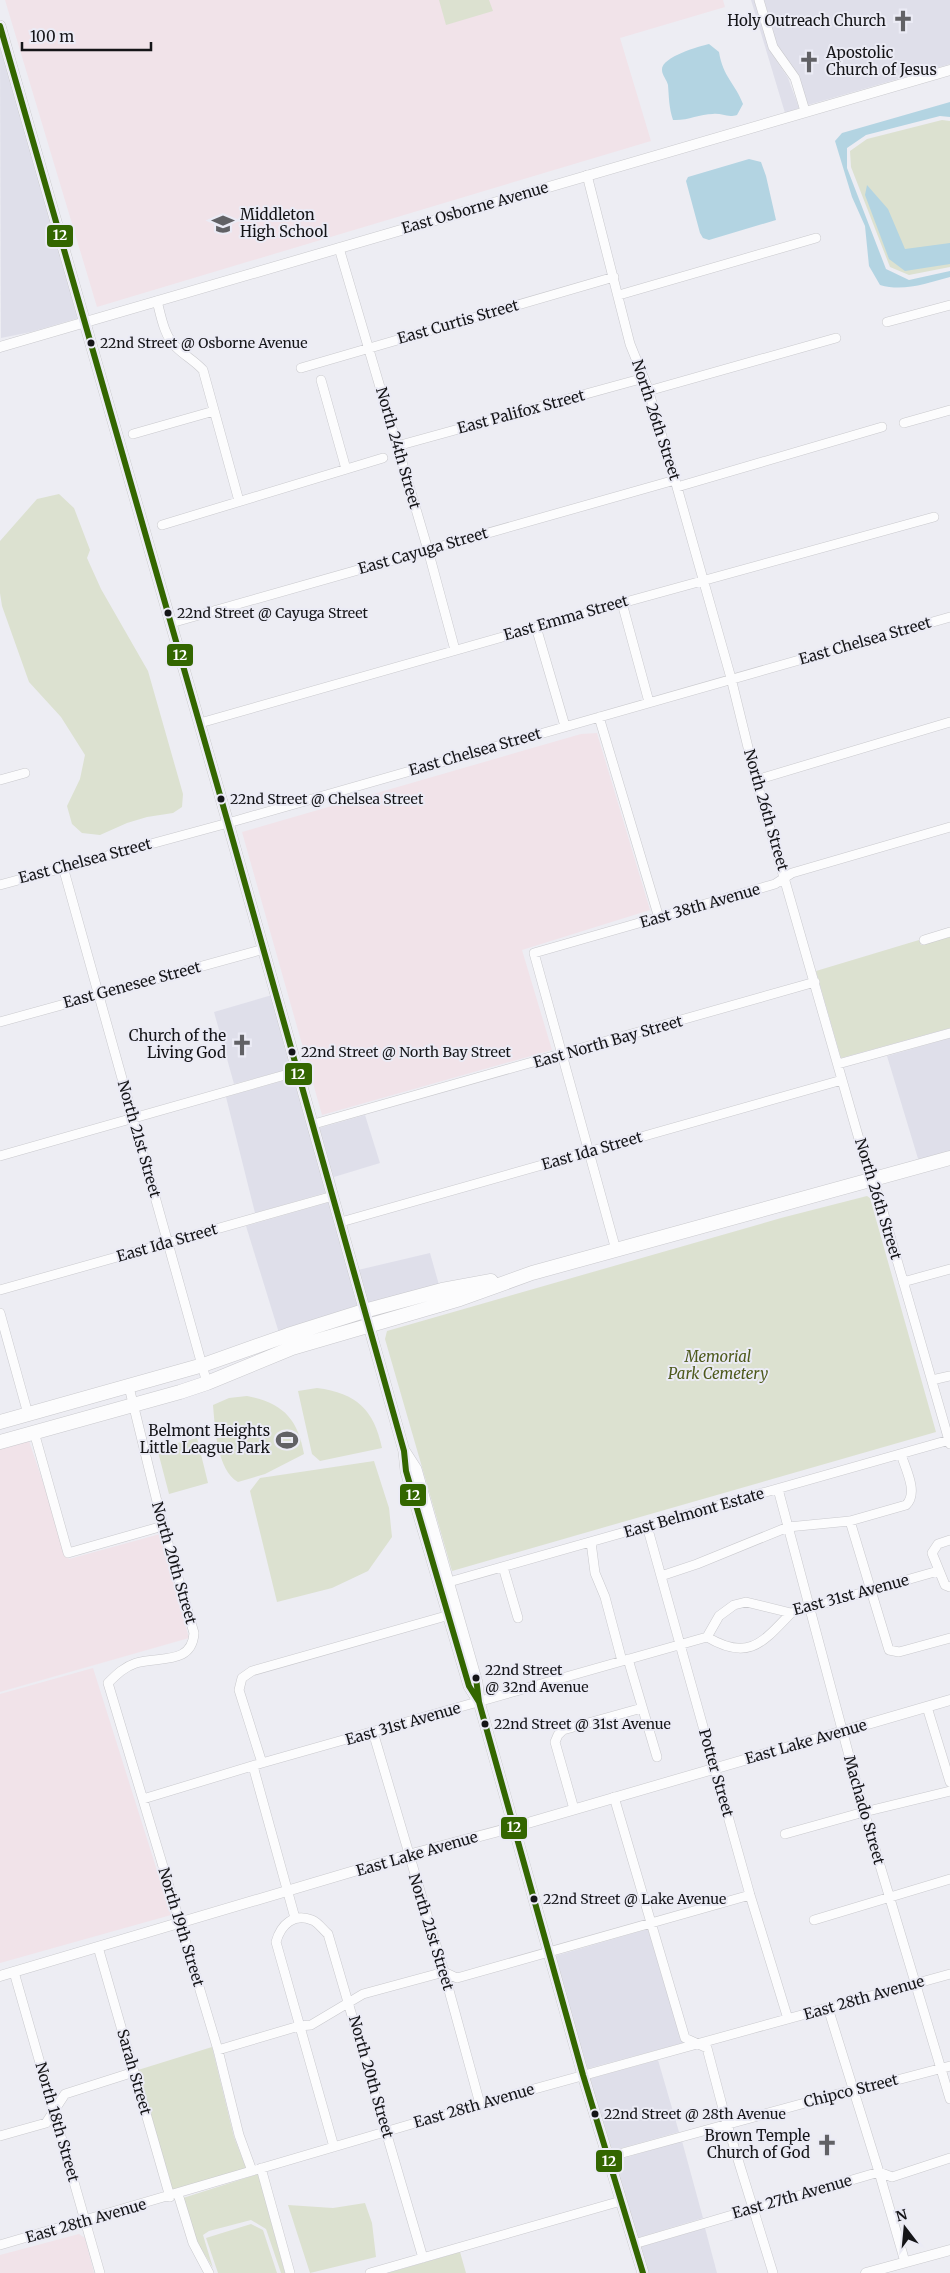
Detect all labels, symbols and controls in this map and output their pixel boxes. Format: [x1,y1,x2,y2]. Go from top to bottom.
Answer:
church icon: Holy Outreach Church [890,8,916,34]
place label: Holy Outreach Church [727,11,886,30]
scale bar [22,20,151,52]
text: 100 m [30,27,74,46]
place label: Apostolic Church of Jesus [825,43,937,79]
church icon: Apostolic Church of Jesus [796,49,822,75]
street label: East Osborne Avenue [399,177,551,238]
place label: Middleton High School [240,205,328,241]
school or university icon: Middleton High School [210,211,236,237]
line badge: 12 [46,224,74,248]
text: 12 [53,226,67,244]
street label: East Curtis Street [395,295,521,348]
place label: 22nd Street @ Osborne Avenue [100,334,307,352]
marker: 22nd Street @ Osborne Avenue [86,338,96,348]
street label: North 26th Street [628,357,685,483]
street label: North 24th Street [372,385,425,511]
street label: East Palifox Street [455,385,587,438]
street label: East Cayuga Street [356,523,490,578]
street label: East Emma Street [501,591,630,644]
place label: 22nd Street @ Cayuga Street [177,604,369,622]
marker: 22nd Street @ Cayuga Street [163,608,173,618]
street label: East Chelsea Street [797,613,933,668]
line badge: 12 [166,643,194,667]
text: 12 [173,646,187,664]
street label: East Chelsea Street [407,724,543,779]
street label: North 26th Street [740,747,793,873]
place label: 22nd Street @ Chelsea Street [230,790,424,808]
marker: 22nd Street @ Chelsea Street [216,794,226,804]
street label: East Chelsea Street [16,834,154,887]
street label: East 38th Avenue [638,879,762,932]
street label: East Genesee Street [61,957,203,1012]
street label: East North Bay Street [531,1011,685,1072]
place label: Church of the Living God [129,1026,226,1062]
church icon: Church of the Living God [229,1032,255,1058]
place label: 22nd Street @ North Bay Street [301,1043,511,1061]
marker: 22nd Street @ North Bay Street [287,1047,297,1057]
line badge: 12 [284,1062,313,1086]
text: 12 [291,1065,305,1083]
street label: North 21st Street [114,1078,165,1200]
street label: East Ida Street [539,1127,645,1174]
street label: North 26th Street [851,1136,906,1262]
street label: East Ida Street [114,1219,220,1266]
park label: Memorial Park Cemetery [668,1347,768,1383]
place label: Belmont Heights Little League Park [140,1421,270,1457]
sports icon: Belmont Heights Little League Park [274,1427,300,1453]
line badge: 12 [399,1483,427,1507]
street label: East Belmont Estate [622,1483,766,1542]
text: 12 [406,1486,420,1504]
street label: North 20th Street [148,1499,201,1626]
street label: East 31st Avenue [791,1570,911,1619]
place label: 22nd Street @ 32nd Avenue [485,1661,589,1696]
marker: 22nd Street @ 32nd Avenue [471,1673,481,1683]
street label: East 31st Avenue [343,1698,463,1749]
place label: 22nd Street @ 31st Avenue [494,1715,671,1733]
street label: East Lake Avenue [743,1715,869,1768]
marker: 22nd Street @ 31st Avenue [480,1719,490,1729]
street label: Potter Street [695,1727,738,1819]
street label: Machado Street [840,1753,889,1867]
line badge: 12 [500,1816,528,1840]
text: 12 [507,1818,521,1836]
street label: East Lake Avenue [354,1827,480,1880]
street label: North 19th Street [154,1865,209,1989]
street label: North 21st Street [405,1871,458,1993]
place label: 22nd Street @ Lake Avenue [543,1890,726,1908]
marker: 22nd Street @ Lake Avenue [529,1894,539,1904]
street label: East 28th Avenue [801,1971,926,2024]
street label: North 20th Street [345,2013,398,2140]
street label: Sarah Street [113,2027,156,2117]
street label: North 18th Street [31,2060,84,2184]
street label: Chipco Street [802,2070,900,2111]
street label: East 28th Avenue [411,2079,536,2132]
place label: 22nd Street @ 28th Avenue [604,2105,786,2123]
marker: 22nd Street @ 28th Avenue [590,2109,600,2119]
place label: Brown Temple Church of God [705,2126,810,2162]
church icon: Brown Temple Church of God [814,2132,840,2158]
line badge: 12 [595,2149,623,2173]
text: 12 [602,2152,616,2170]
street label: East 27th Avenue [730,2170,854,2223]
street label: East 28th Avenue [23,2194,148,2247]
north arrow [880,2203,930,2253]
text: N [894,2205,909,2226]

